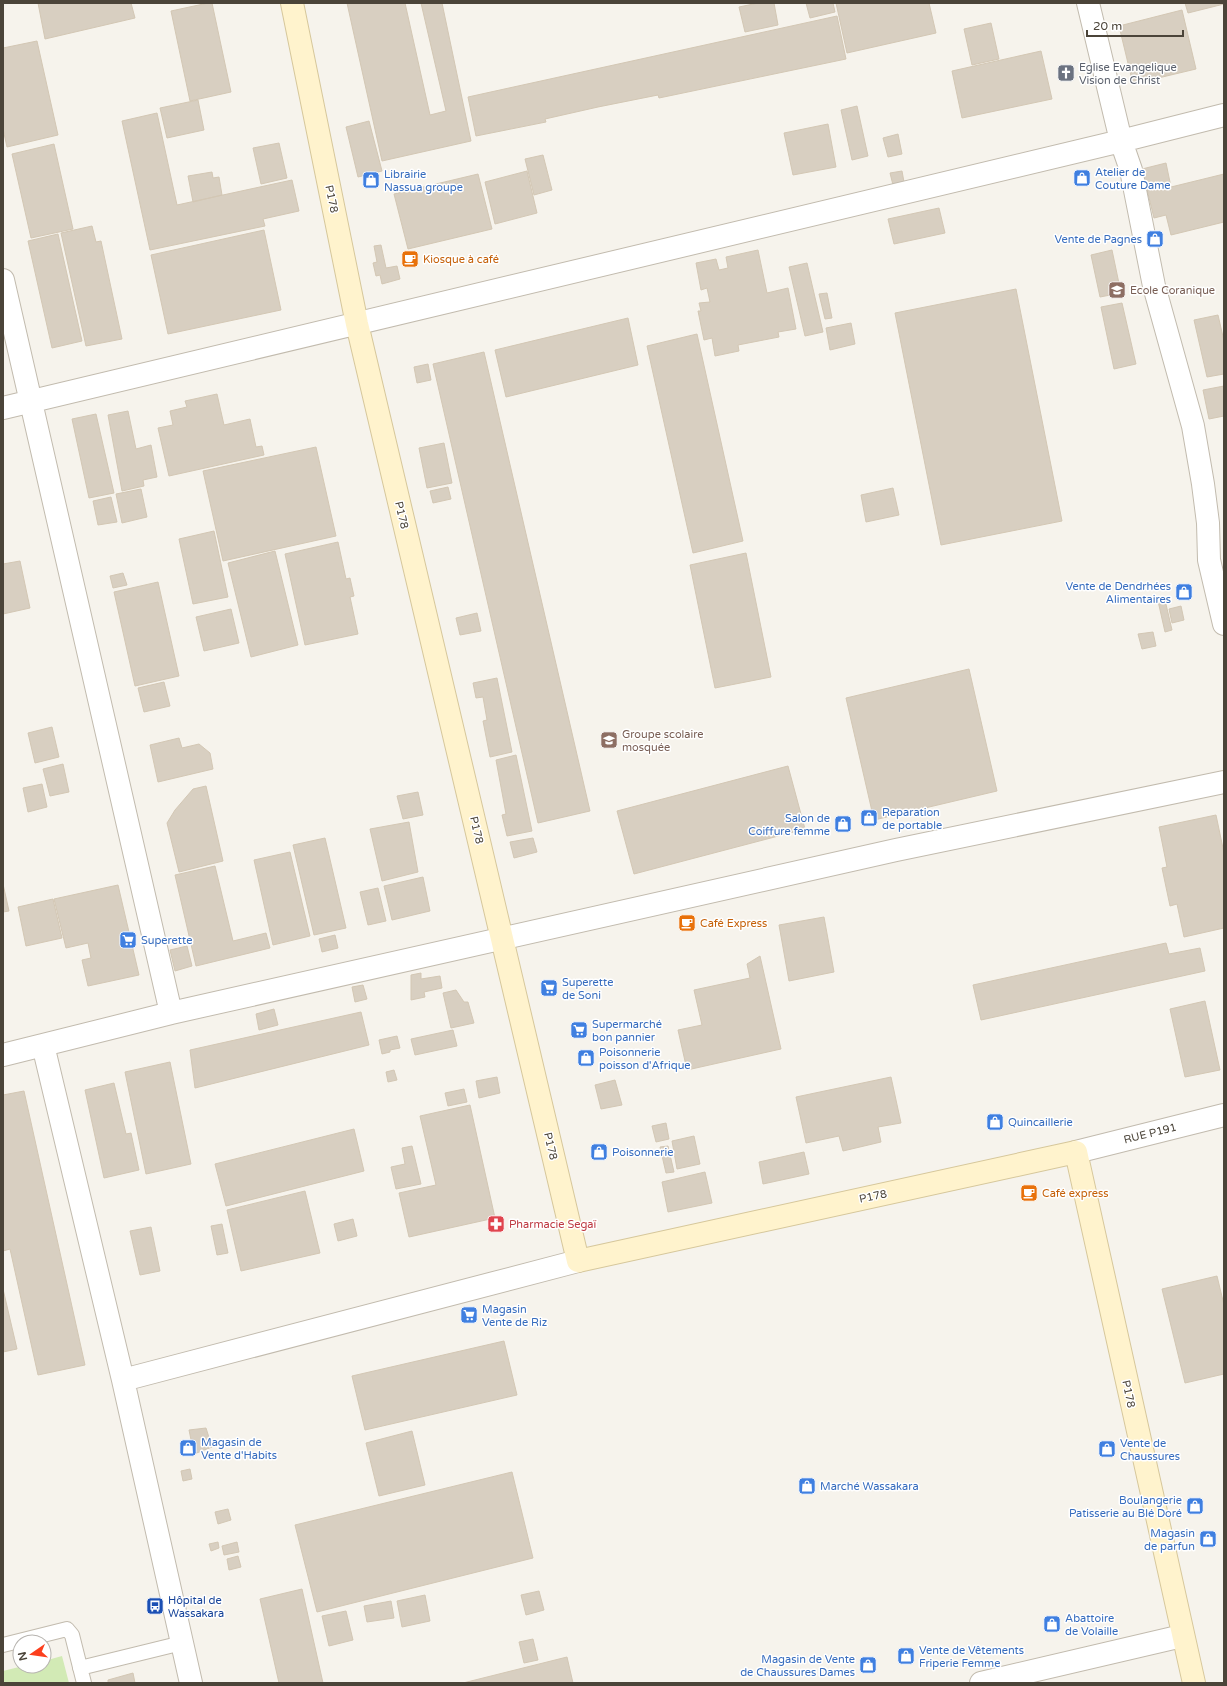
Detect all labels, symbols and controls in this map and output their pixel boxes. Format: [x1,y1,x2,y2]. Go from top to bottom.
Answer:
scale bar [1087,12,1183,38]
text: 20 m [1093,19,1122,33]
place label: Eglise Evangelique Vision de Christ [1079,61,1177,87]
church icon: Eglise Evangelique Vision de Christ [1056,63,1076,83]
place label: Atelier de Couture Dame [1095,166,1171,192]
place label: Librairie Nassua groupe [384,168,463,194]
shop icon: Atelier de Couture Dame [1072,168,1092,188]
shop icon: Librairie Nassua groupe [361,170,381,190]
street label: P178 [322,184,341,214]
shop icon: Vente de Pagnes [1145,229,1165,249]
place label: Vente de Pagnes [1055,233,1142,246]
cafe icon: Kiosque à café [400,249,420,269]
place label: Kiosque à café [423,253,499,266]
school or university icon: Ecole Coranique [1107,280,1127,300]
place label: Ecole Coranique [1130,284,1215,297]
street label: P178 [392,500,411,530]
place label: Vente de Dendrhées Alimentaires [1065,580,1171,606]
shop icon: Vente de Dendrhées Alimentaires [1174,582,1194,602]
place label: Groupe scolaire mosquée [622,728,704,754]
school or university icon: Groupe scolaire mosquée [599,730,619,750]
place label: Reparation de portable [882,806,942,832]
shop icon: Reparation de portable [859,808,879,828]
place label: Salon de Coiffure femme [748,812,830,838]
shop icon: Salon de Coiffure femme [833,814,853,834]
street label: P178 [467,815,486,845]
cafe icon: Café Express [677,913,697,933]
place label: Café Express [700,917,767,930]
supermarket icon: Superette [118,930,138,950]
place label: Superette [141,934,192,947]
place label: Superette de Soni [562,976,613,1002]
supermarket icon: Superette de Soni [539,978,559,998]
place label: Supermarché bon pannier [592,1018,662,1044]
supermarket icon: Supermarché bon pannier [569,1020,589,1040]
place label: Poisonnerie poisson d'Afrique [599,1046,691,1072]
shop icon: Poisonnerie poisson d'Afrique [576,1048,596,1068]
shop icon: Quincaillerie [985,1112,1005,1132]
place label: Quincaillerie [1008,1116,1073,1129]
street label: RUE P191 [1122,1121,1178,1146]
street label: P178 [541,1131,560,1161]
shop icon: Poisonnerie [589,1142,609,1162]
place label: Poisonnerie [612,1146,673,1159]
cafe icon: Café express [1019,1183,1039,1203]
street label: P178 [858,1187,888,1206]
place label: Café express [1042,1187,1109,1200]
pharmacy icon: Pharmacie Segaï [486,1214,506,1234]
place label: Pharmacie Segaï [509,1218,597,1231]
place label: Magasin Vente de Riz [482,1303,548,1329]
supermarket icon: Magasin Vente de Riz [459,1305,479,1325]
street label: P178 [1119,1379,1138,1409]
place label: Magasin de Vente d'Habits [201,1436,277,1462]
place label: Vente de Chaussures [1120,1437,1180,1463]
shop icon: Magasin de Vente d'Habits [178,1438,198,1458]
shop icon: Vente de Chaussures [1097,1439,1117,1459]
shop icon: Marché Wassakara [797,1476,817,1496]
place label: Marché Wassakara [820,1480,919,1493]
place label: Boulangerie Patisserie au Blé Doré [1069,1494,1182,1520]
shop icon: Boulangerie Patisserie au Blé Doré [1185,1496,1205,1516]
place label: Magasin de parfun [1144,1527,1195,1553]
shop icon: Magasin de parfun [1198,1529,1218,1549]
place label: Hôpital de Wassakara [168,1594,224,1620]
bus stop icon: Hôpital de Wassakara [145,1596,165,1616]
place label: Abattoire de Volaille [1065,1612,1118,1638]
shop icon: Abattoire de Volaille [1042,1614,1062,1634]
north arrow [12,1634,52,1674]
place label: Vente de Vêtements Friperie Femme [919,1644,1024,1670]
shop icon: Vente de Vêtements Friperie Femme [896,1646,916,1666]
text: N [15,1650,30,1662]
place label: Magasin de Vente de Chaussures Dames [740,1653,855,1679]
shop icon: Magasin de Vente de Chaussures Dames [858,1655,878,1675]

